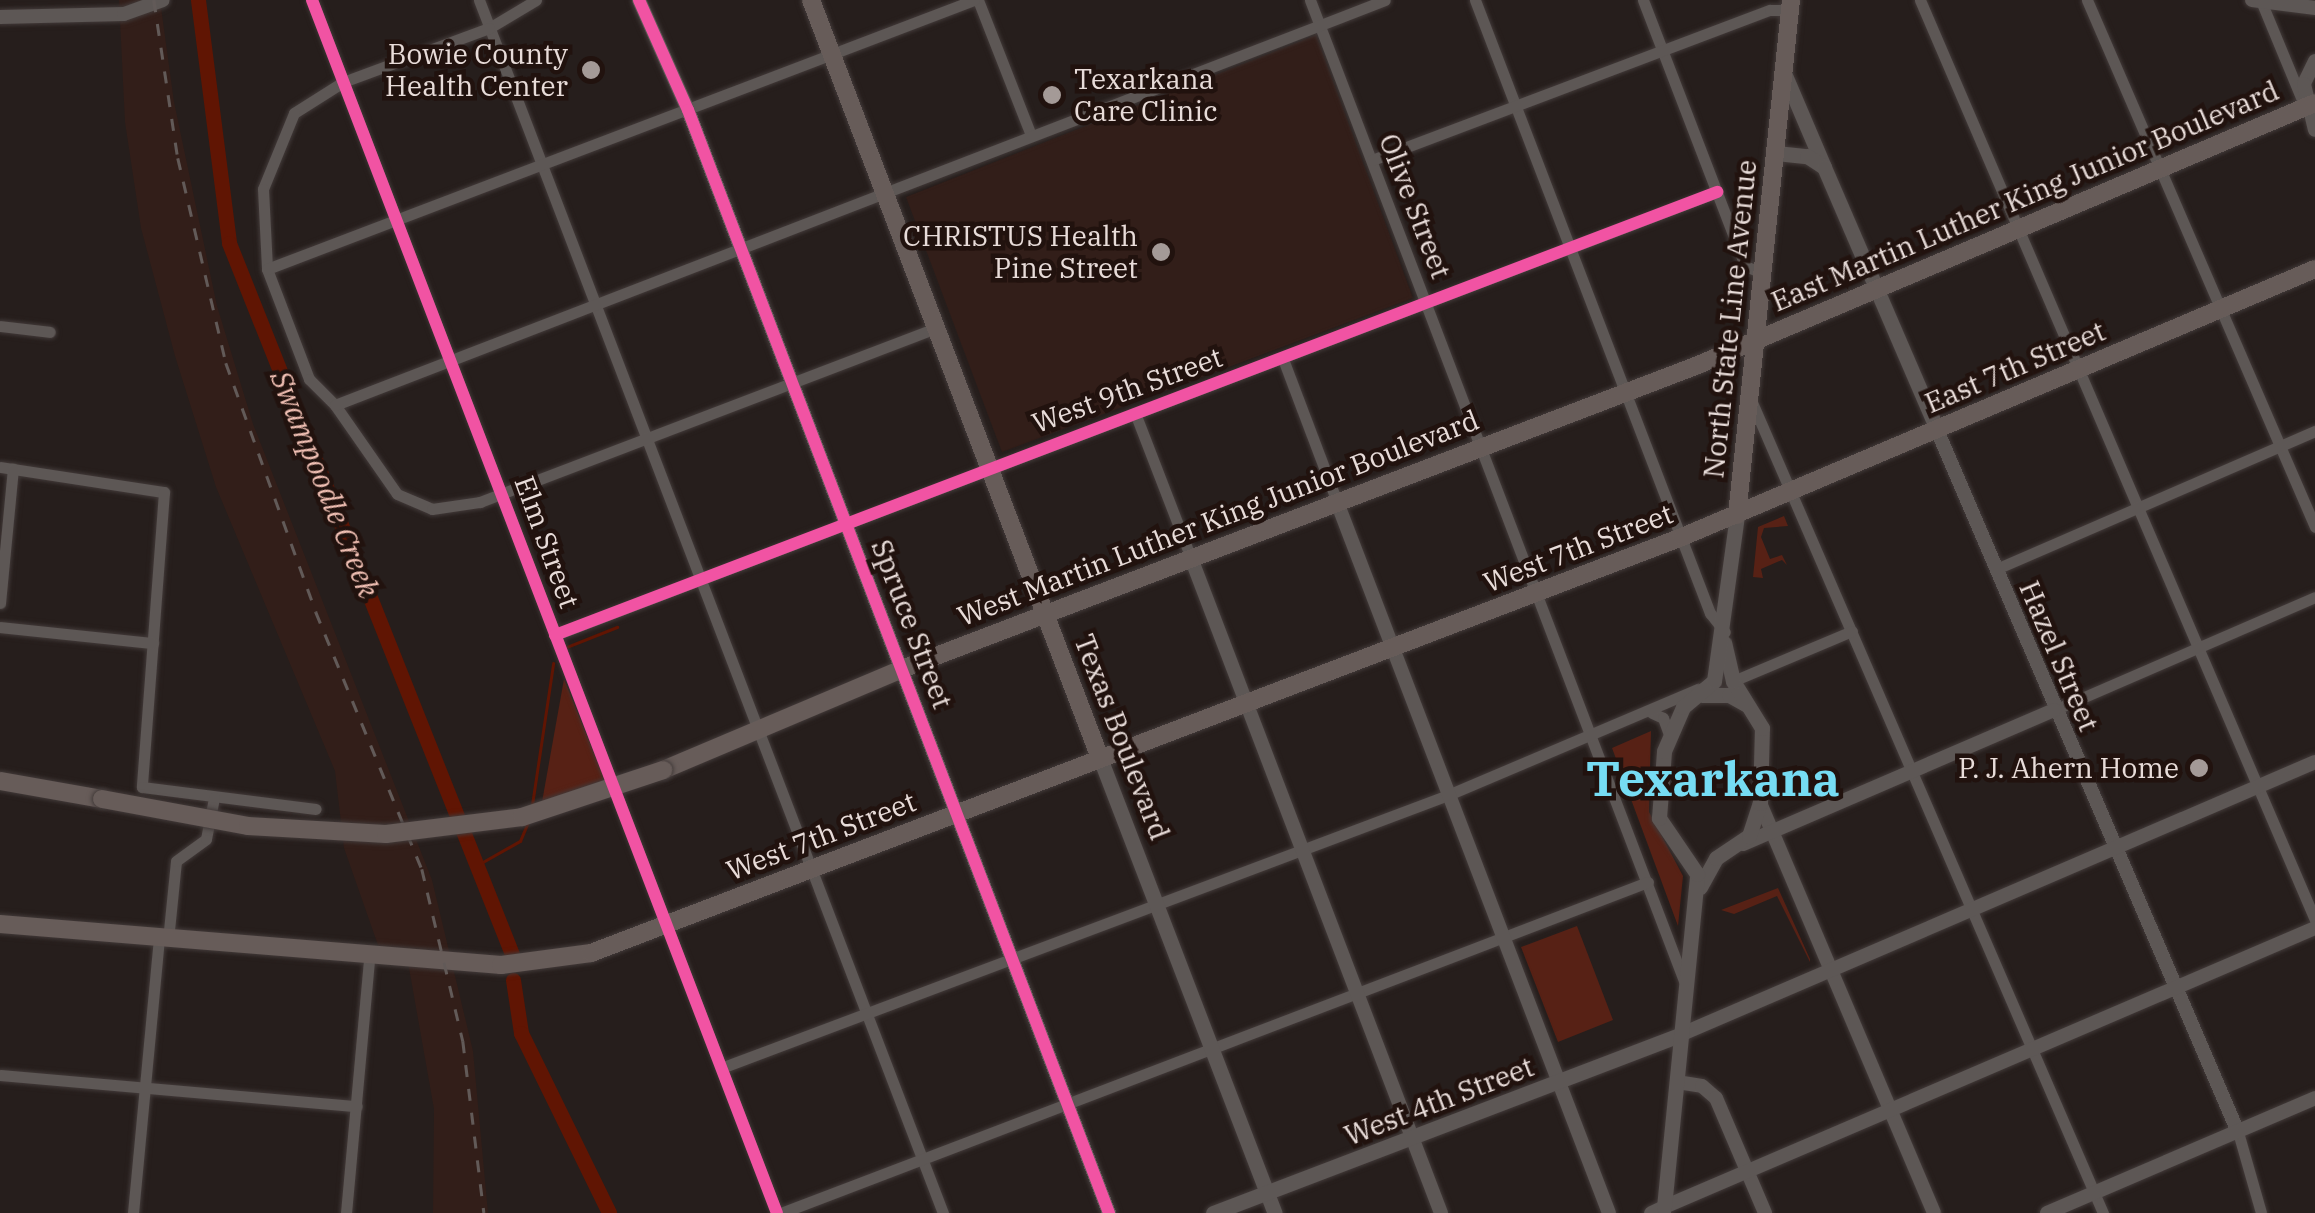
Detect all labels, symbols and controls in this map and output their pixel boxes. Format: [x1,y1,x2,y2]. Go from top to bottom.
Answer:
place label: Bowie County Health Center [385,37,568,103]
marker: Bowie County Health Center [578,57,604,83]
place label: Texarkana Care Clinic [1074,62,1218,128]
street label: East Martin Luther King Junior Boulevard [1766,74,2284,318]
marker: Texarkana Care Clinic [1039,82,1065,108]
street label: Olive Street [1372,129,1458,283]
street label: North State Line Avenue [1697,158,1763,480]
place label: CHRISTUS Health Pine Street [903,219,1138,285]
marker: CHRISTUS Health Pine Street [1148,239,1174,265]
street label: East 7th Street [1920,314,2110,420]
street label: West 9th Street [1027,340,1227,440]
water label: Swampoodle Creek [263,365,387,603]
street label: West Martin Luther King Junior Boulevard [953,403,1483,633]
street label: Elm Street [508,471,586,613]
street label: West 7th Street [1479,496,1677,600]
street label: Spruce Street [864,535,960,713]
street label: Hazel Street [2012,576,2106,736]
street label: Texas Boulevard [1067,629,1177,845]
district label: Texarkana [1586,750,1840,808]
place label: P. J. Ahern Home [1958,751,2179,785]
marker: P. J. Ahern Home [2188,757,2210,779]
street label: West 7th Street [722,784,920,888]
street label: West 4th Street [1340,1049,1538,1153]

